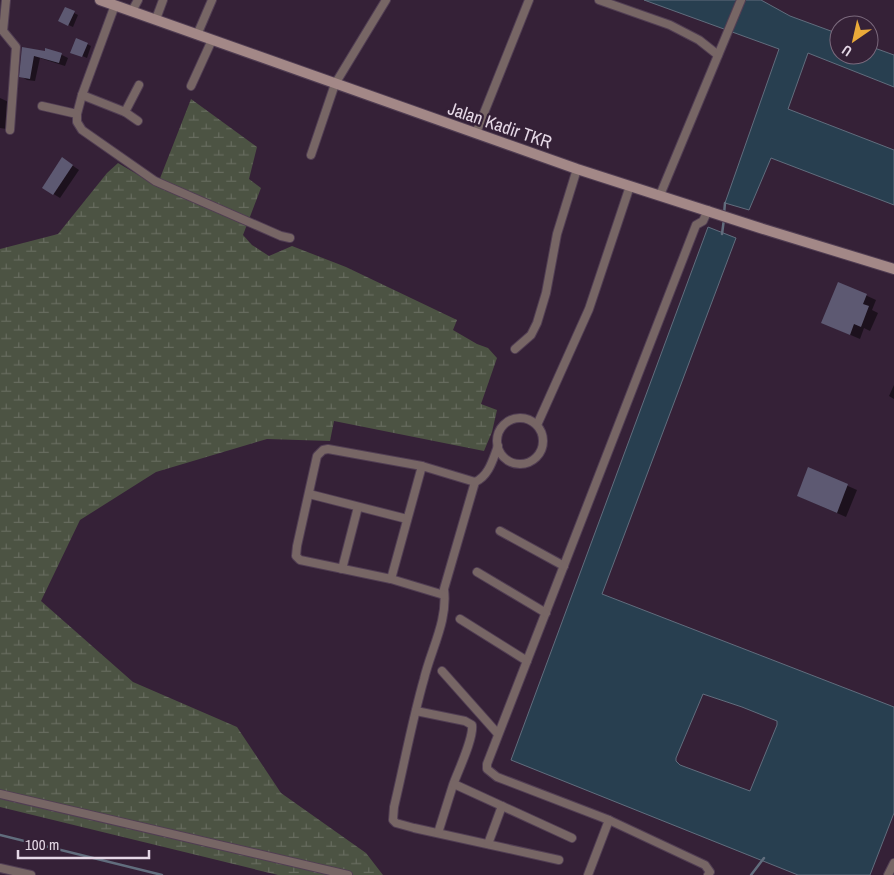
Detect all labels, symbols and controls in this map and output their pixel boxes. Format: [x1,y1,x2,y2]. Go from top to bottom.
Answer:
north arrow [829,15,879,65]
text: U [838,41,855,61]
street label: Jalan Kadir TKR [445,96,555,155]
scale bar [18,828,149,860]
text: 100 m [25,834,59,855]

